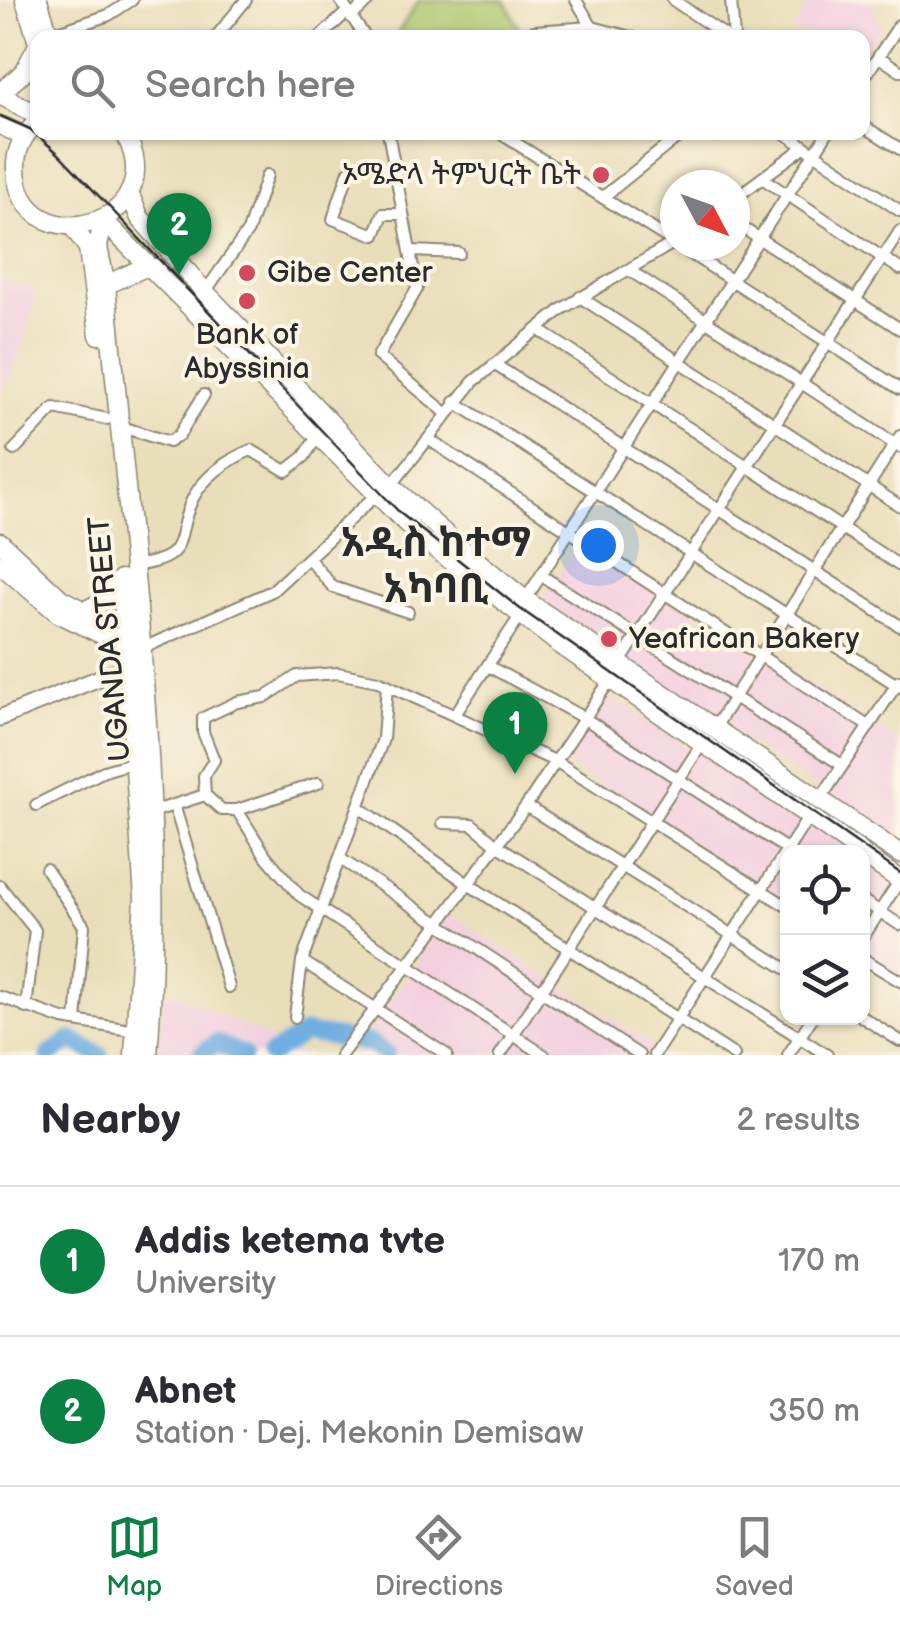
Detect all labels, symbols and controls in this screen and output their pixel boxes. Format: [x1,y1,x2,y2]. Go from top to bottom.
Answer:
search box [30,30,870,140]
icon: search [65,58,120,113]
text: Search here [145,63,356,108]
place label: ኦሜድላ ትምህርት ቤት [342,157,581,193]
marker: ኦሜድላ ትምህርት ቤት [590,164,612,186]
north arrow [660,170,750,260]
pin: 2 [146,192,212,275]
place label: Gibe Center [267,255,433,291]
marker: Gibe Center [236,262,258,284]
marker: Bank of Abyssinia [236,290,258,312]
place label: Bank of Abyssinia [184,317,310,387]
street label: UGANDA STREET [81,515,139,763]
district label: አዲስ ከተማ አካባቢ [341,520,531,614]
your location [573,520,624,571]
place label: Yeafrican Bakery [628,621,860,657]
marker: Yeafrican Bakery [598,628,620,650]
pin: 1 [482,692,548,774]
map controls [780,845,870,1025]
button: locate [780,845,870,935]
button: layers [780,935,870,1025]
text: Nearby [40,1095,180,1146]
text: 2 results [736,1101,860,1140]
text: Addis ketema tvte [135,1219,445,1264]
text: 1 [66,1242,79,1281]
text: 170 m [778,1242,860,1281]
text: University [135,1264,276,1303]
text: Abnet [135,1369,236,1414]
text: 2 [63,1392,82,1431]
text: 350 m [768,1392,860,1431]
text: Station · Dej. Mekonin Demisaw [135,1414,583,1453]
tab: Map [106,1510,162,1603]
tab: Directions [374,1510,503,1603]
tab: Saved [715,1510,794,1603]

